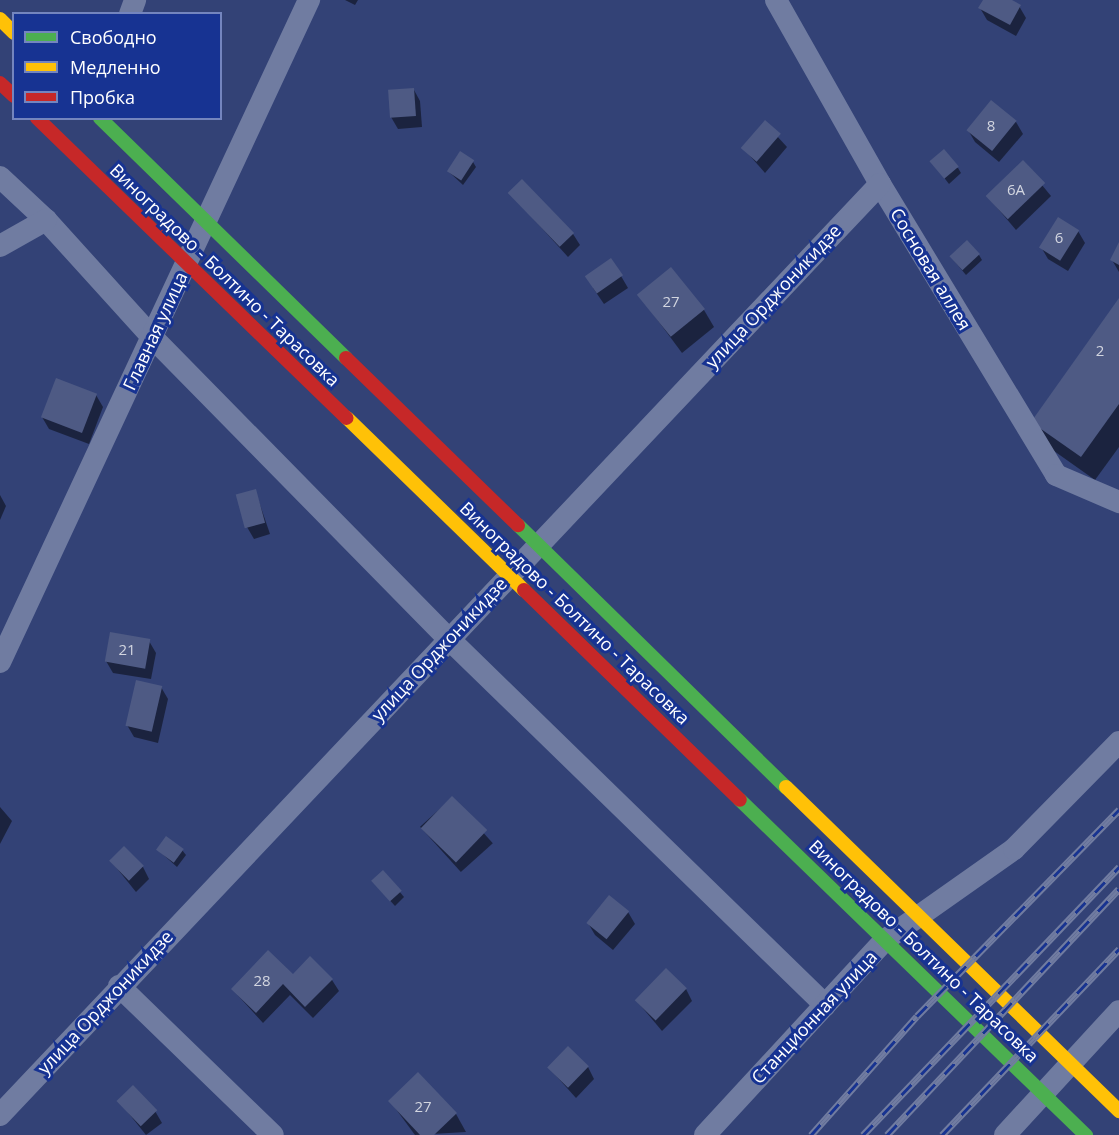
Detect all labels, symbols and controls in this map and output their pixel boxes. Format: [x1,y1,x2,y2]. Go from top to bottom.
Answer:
legend [12,12,222,120]
text: Свободно [70,25,157,49]
text: Медленно [70,55,161,79]
text: Пробка [70,85,135,109]
house number: 8 [987,117,995,135]
street label: Виноградово - Болтино - Тарасовка [106,159,344,391]
house number: 6А [1007,181,1025,199]
street label: Сосновая аллея [886,204,976,334]
street label: улица Орджоникидзе [701,220,845,372]
house number: 6 [1055,229,1063,247]
street label: Главная улица [118,268,192,394]
house number: 27 [662,293,680,311]
house number: 2 [1096,342,1104,360]
street label: Виноградово - Болтино - Тарасовка [456,497,694,729]
street label: улица Орджоникидзе [367,573,511,725]
house number: 21 [118,641,136,659]
street label: Виноградово - Болтино - Тарасовка [805,835,1043,1067]
street label: улица Орджоникидзе [33,926,177,1078]
street label: Станционная улица [747,946,881,1088]
house number: 28 [253,972,271,990]
house number: 27 [414,1098,432,1116]

